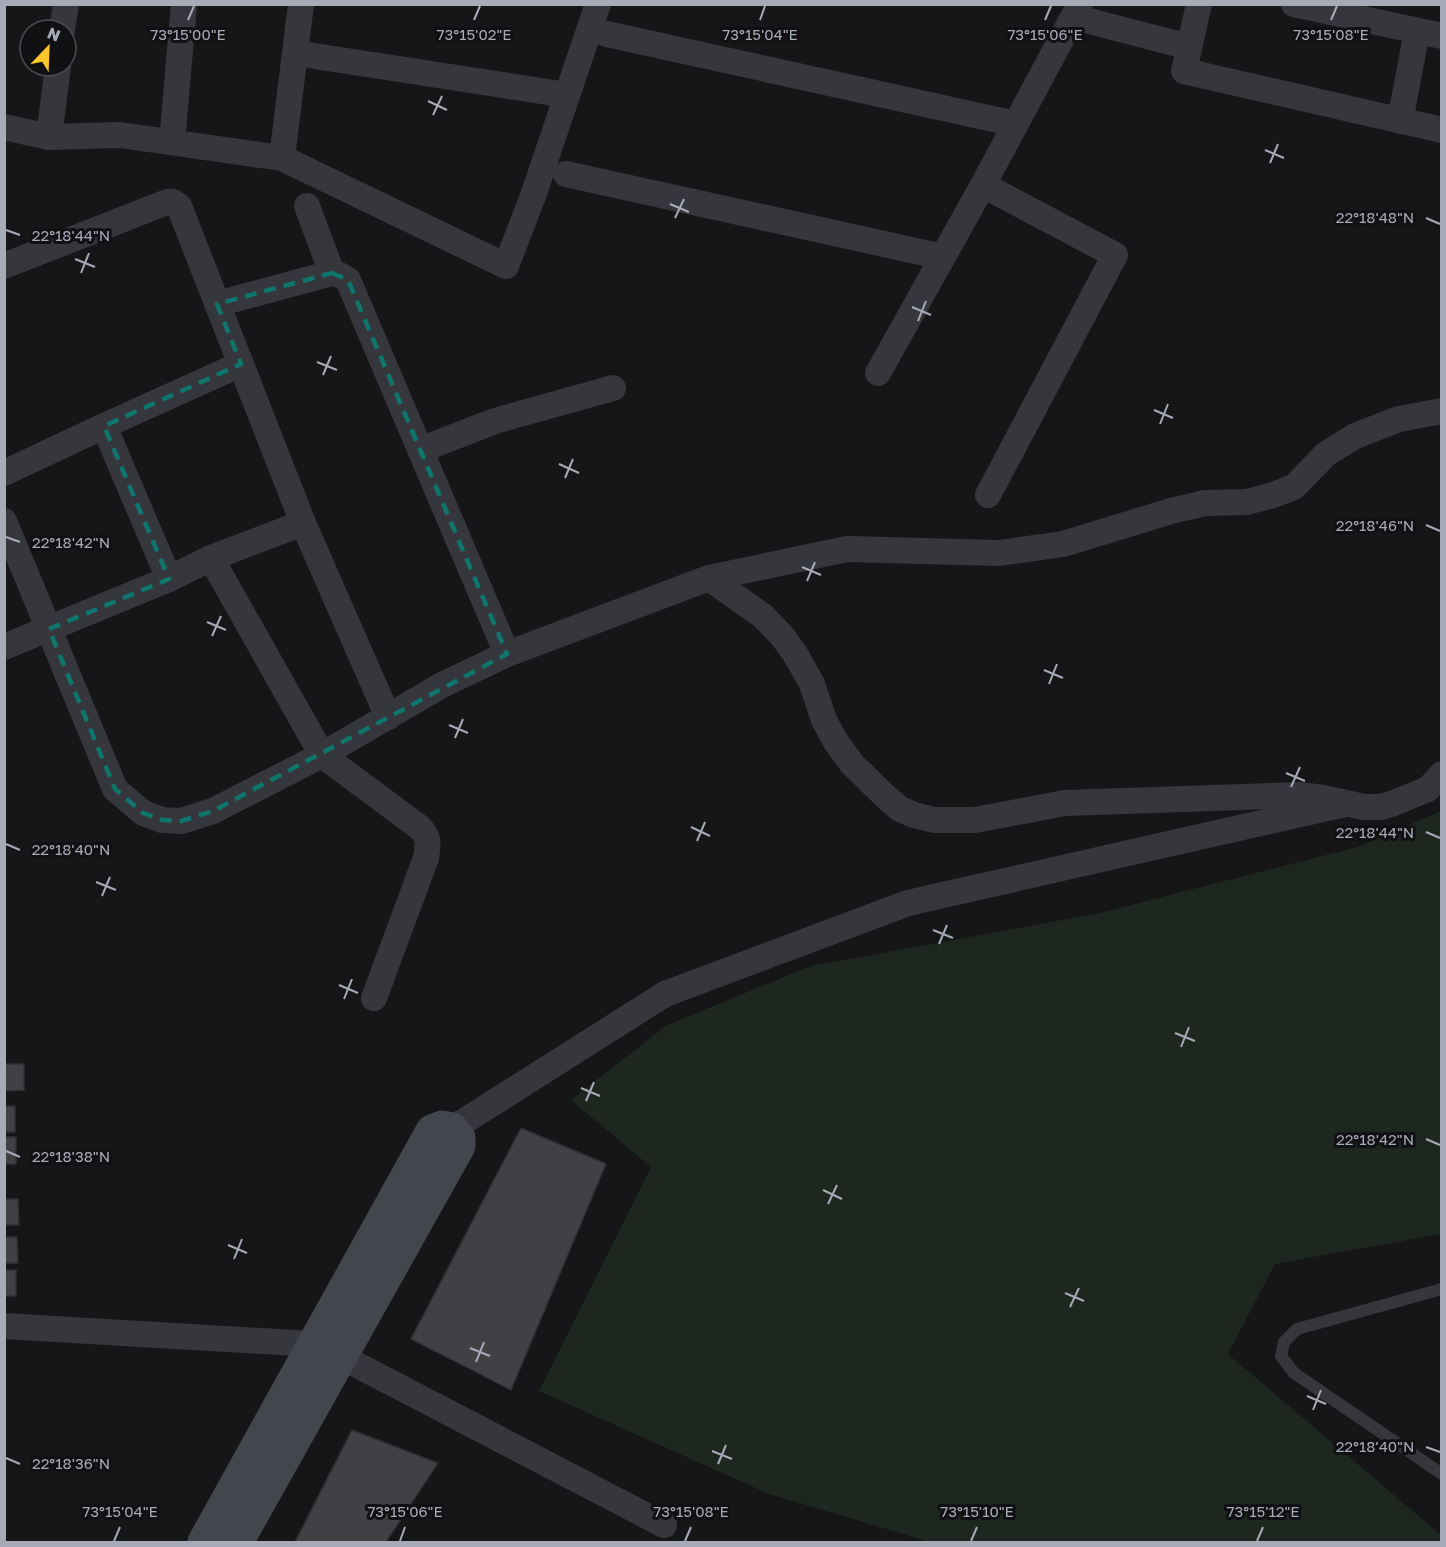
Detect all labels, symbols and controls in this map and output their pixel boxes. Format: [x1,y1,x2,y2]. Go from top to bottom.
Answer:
north arrow [18,18,78,78]
text: N [44,23,63,46]
text: 73°15'00"E [150,25,226,43]
text: 73°15'02"E [437,25,511,43]
text: 73°15'04"E [722,25,798,43]
text: 73°15'06"E [1007,25,1083,43]
text: 73°15'08"E [1293,25,1369,43]
text: 22°18'48"N [1336,208,1414,226]
text: 22°18'44"N [32,226,110,244]
text: 22°18'46"N [1336,516,1414,534]
text: 22°18'42"N [32,533,110,551]
text: 22°18'44"N [1336,823,1414,841]
text: 22°18'40"N [32,840,110,858]
text: 22°18'42"N [1336,1130,1414,1148]
text: 22°18'38"N [32,1147,110,1165]
text: 22°18'40"N [1336,1437,1414,1455]
text: 22°18'36"N [32,1454,110,1472]
text: 73°15'04"E [82,1502,158,1520]
text: 73°15'06"E [367,1502,443,1520]
text: 73°15'08"E [653,1502,729,1520]
text: 73°15'10"E [940,1502,1014,1520]
text: 73°15'12"E [1227,1502,1299,1520]

